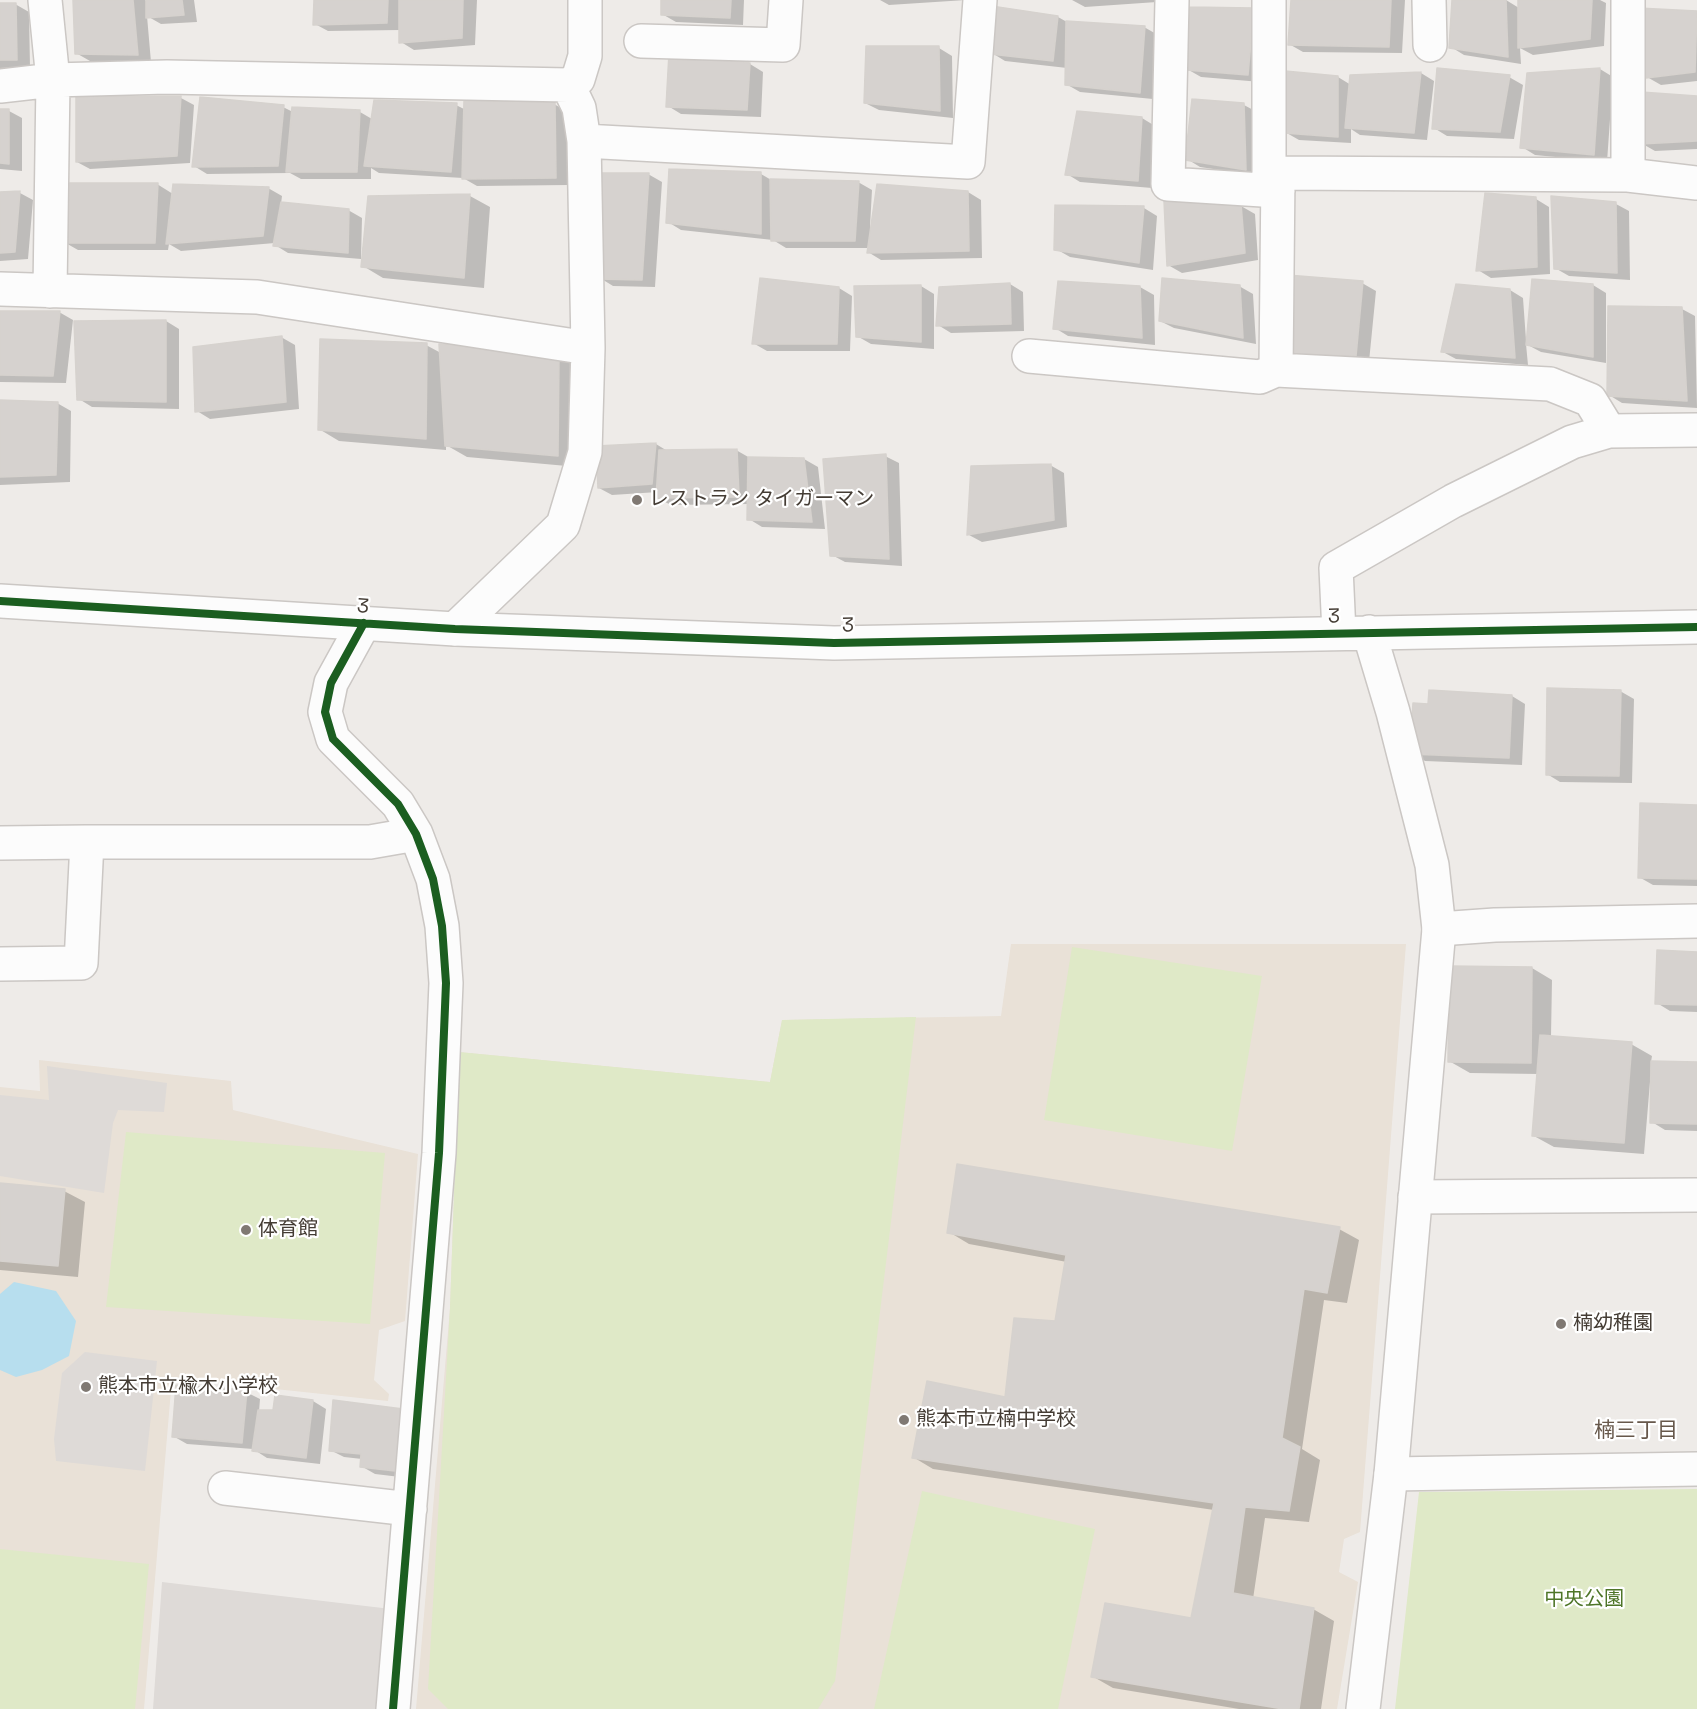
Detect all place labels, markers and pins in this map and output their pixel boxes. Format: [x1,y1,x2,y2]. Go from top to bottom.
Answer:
place label: レストラン タイガーマン [649,488,874,512]
marker: レストラン タイガーマン [630,493,644,507]
place label: 体育館 [258,1218,318,1242]
marker: 体育館 [239,1223,253,1237]
place label: 楠幼稚園 [1573,1312,1653,1336]
marker: 楠幼稚園 [1554,1317,1568,1331]
place label: 熊本市立楡木小学校 [98,1375,278,1399]
marker: 熊本市立楡木小学校 [79,1380,93,1394]
place label: 熊本市立楠中学校 [916,1408,1076,1432]
marker: 熊本市立楠中学校 [897,1413,911,1427]

